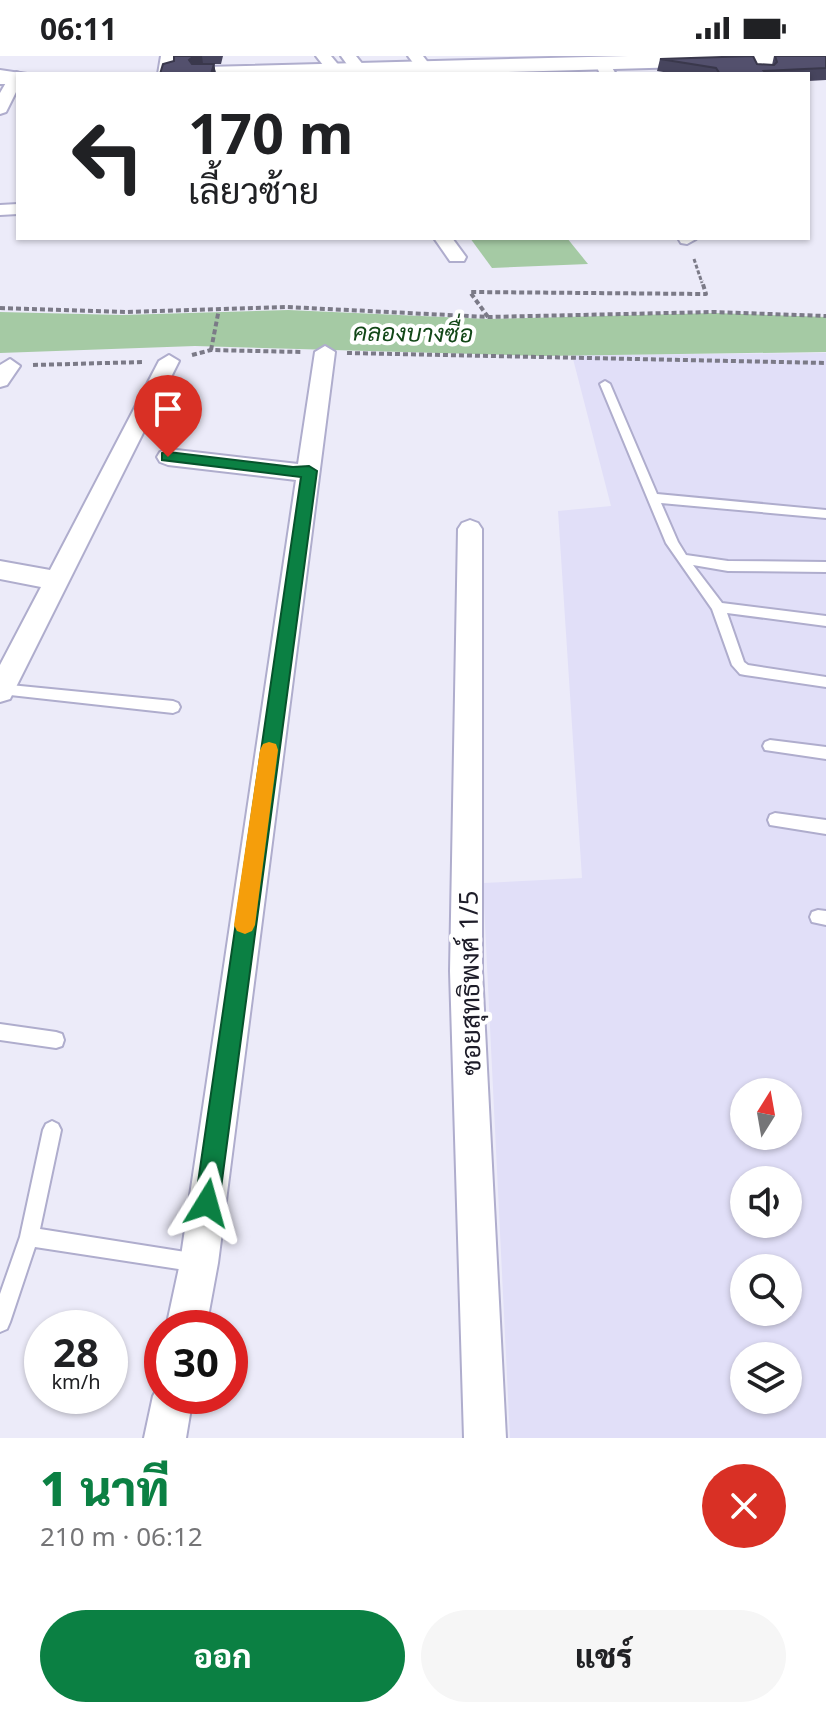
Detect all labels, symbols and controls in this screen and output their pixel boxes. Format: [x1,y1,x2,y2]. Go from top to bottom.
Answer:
text: 06:11 [40,8,117,49]
text: 170 m [188,94,353,170]
icon: left [56,104,160,208]
text: เลี้ยวซ้าย [188,166,319,215]
water label: คลองบางซื่อ [353,311,473,350]
pin [134,375,202,457]
icon: arrive [146,387,190,431]
street label: ซอยสุทธิพงศ์ 1/5 [449,890,490,1076]
north arrow [730,1078,802,1150]
map controls [730,1078,802,1414]
position arrow [165,1161,249,1245]
button: sound [730,1166,802,1238]
button: search [730,1254,802,1326]
speed limit sign: 30 [144,1310,248,1414]
text: 28 [53,1324,99,1379]
button: layers [730,1342,802,1414]
text: km/h [51,1368,101,1395]
text: 1 นาที [40,1455,169,1520]
button: close [702,1464,786,1548]
text: 210 m · 06:12 [40,1518,203,1554]
button: ออก [40,1610,405,1702]
button: แชร์ [421,1610,786,1702]

